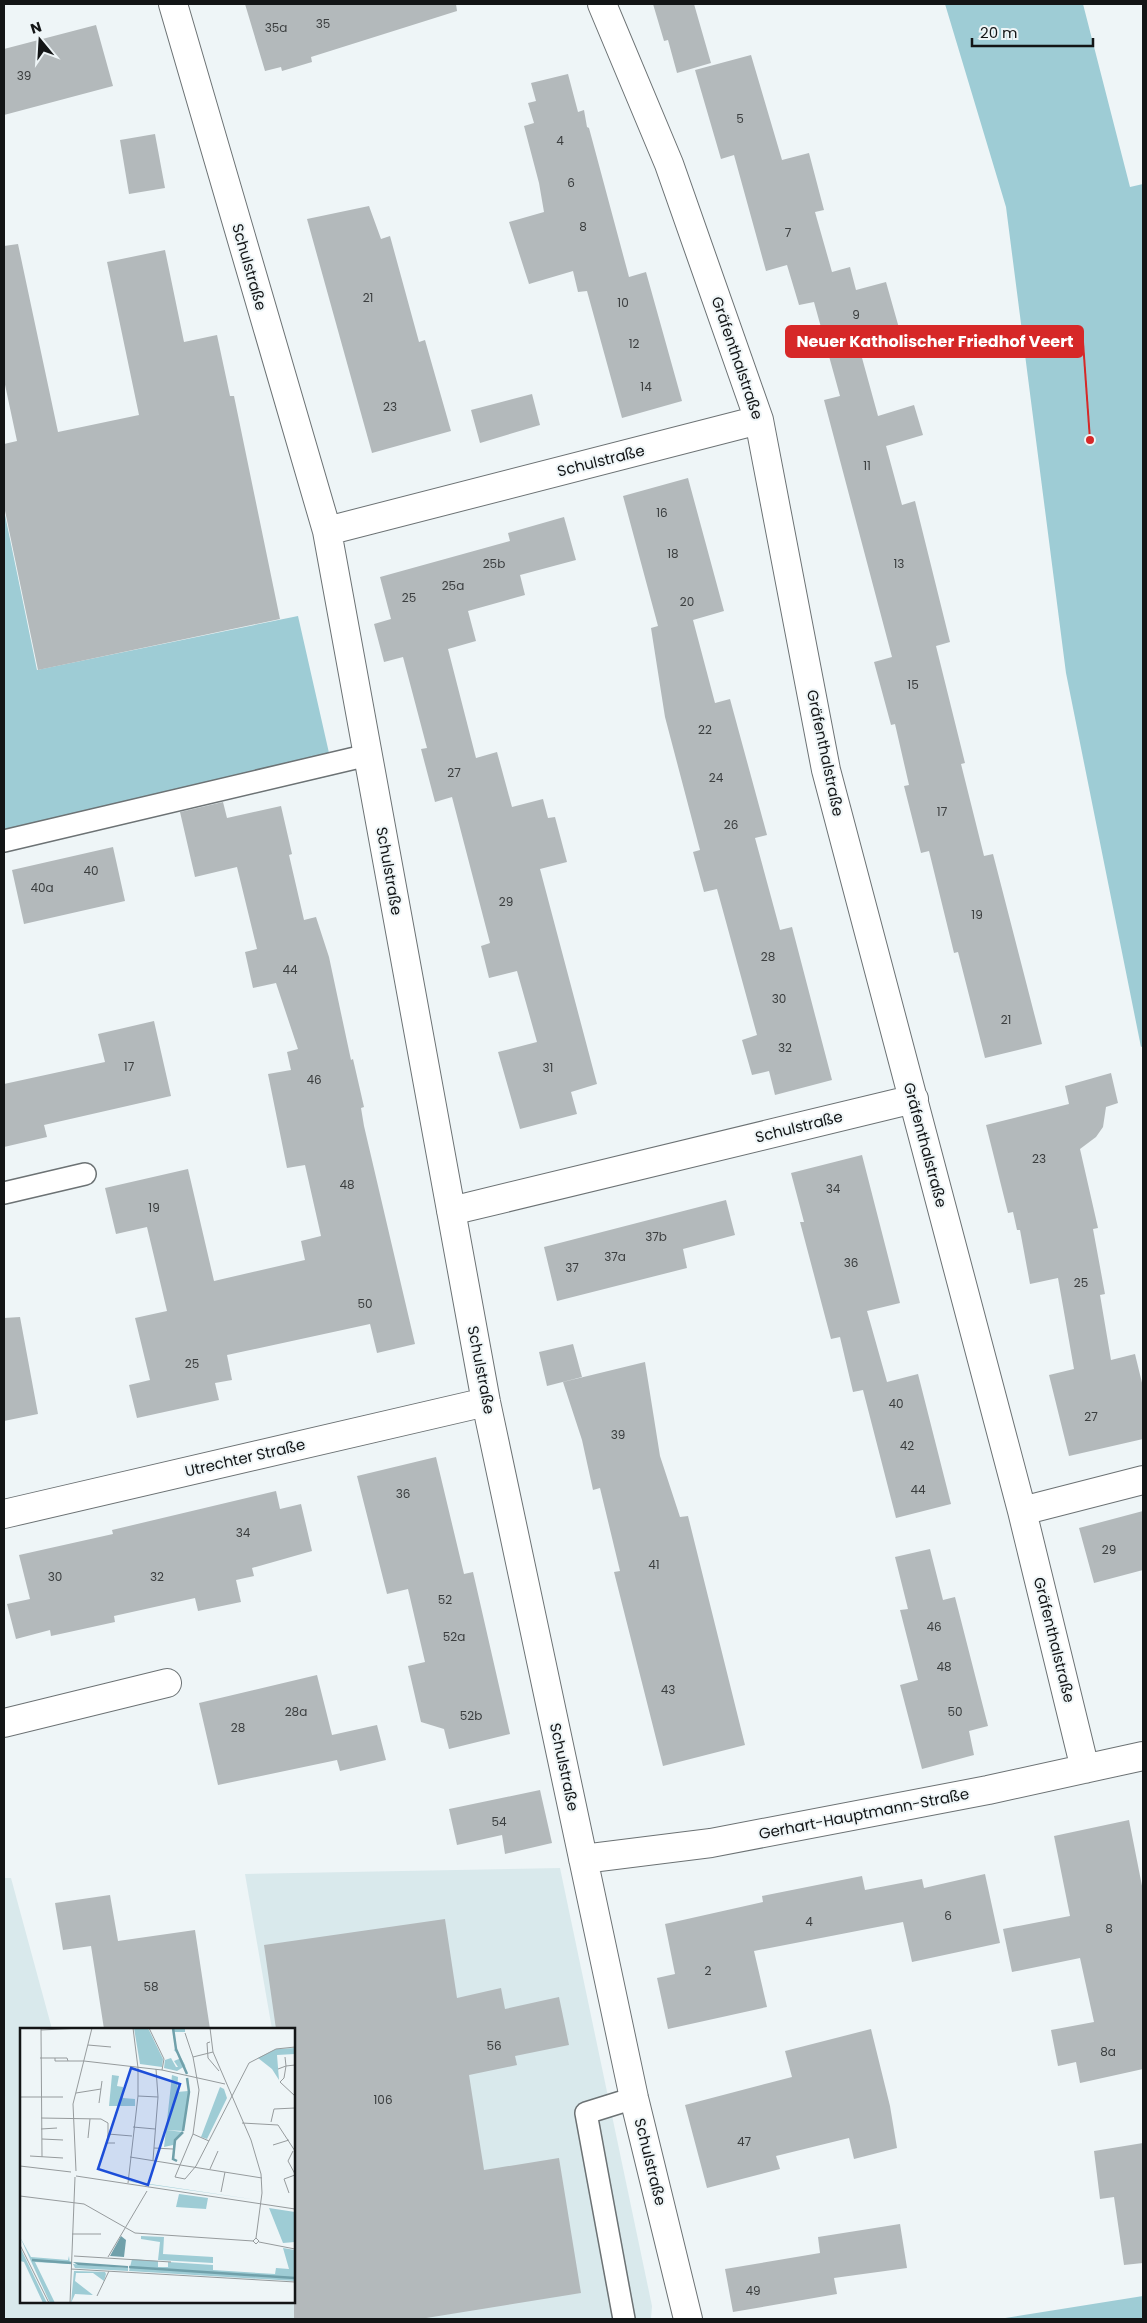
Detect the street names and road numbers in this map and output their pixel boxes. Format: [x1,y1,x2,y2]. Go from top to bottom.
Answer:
street label: Schulstraße [227,221,272,313]
street label: Gräfenthalstraße [707,294,768,422]
street label: Schulstraße [555,440,647,482]
street label: Gräfenthalstraße [802,688,849,818]
street label: Schulstraße [371,825,408,917]
street label: Gräfenthalstraße [899,1080,952,1210]
street label: Schulstraße [753,1106,845,1148]
street label: Schulstraße [463,1324,500,1416]
street label: Utrechter Straße [183,1433,307,1482]
street label: Gräfenthalstraße [1029,1575,1080,1705]
street label: Schulstraße [545,1721,584,1813]
street label: Gerhart-Hauptmann-Straße [757,1783,971,1844]
street label: Schulstraße [629,2116,671,2208]

